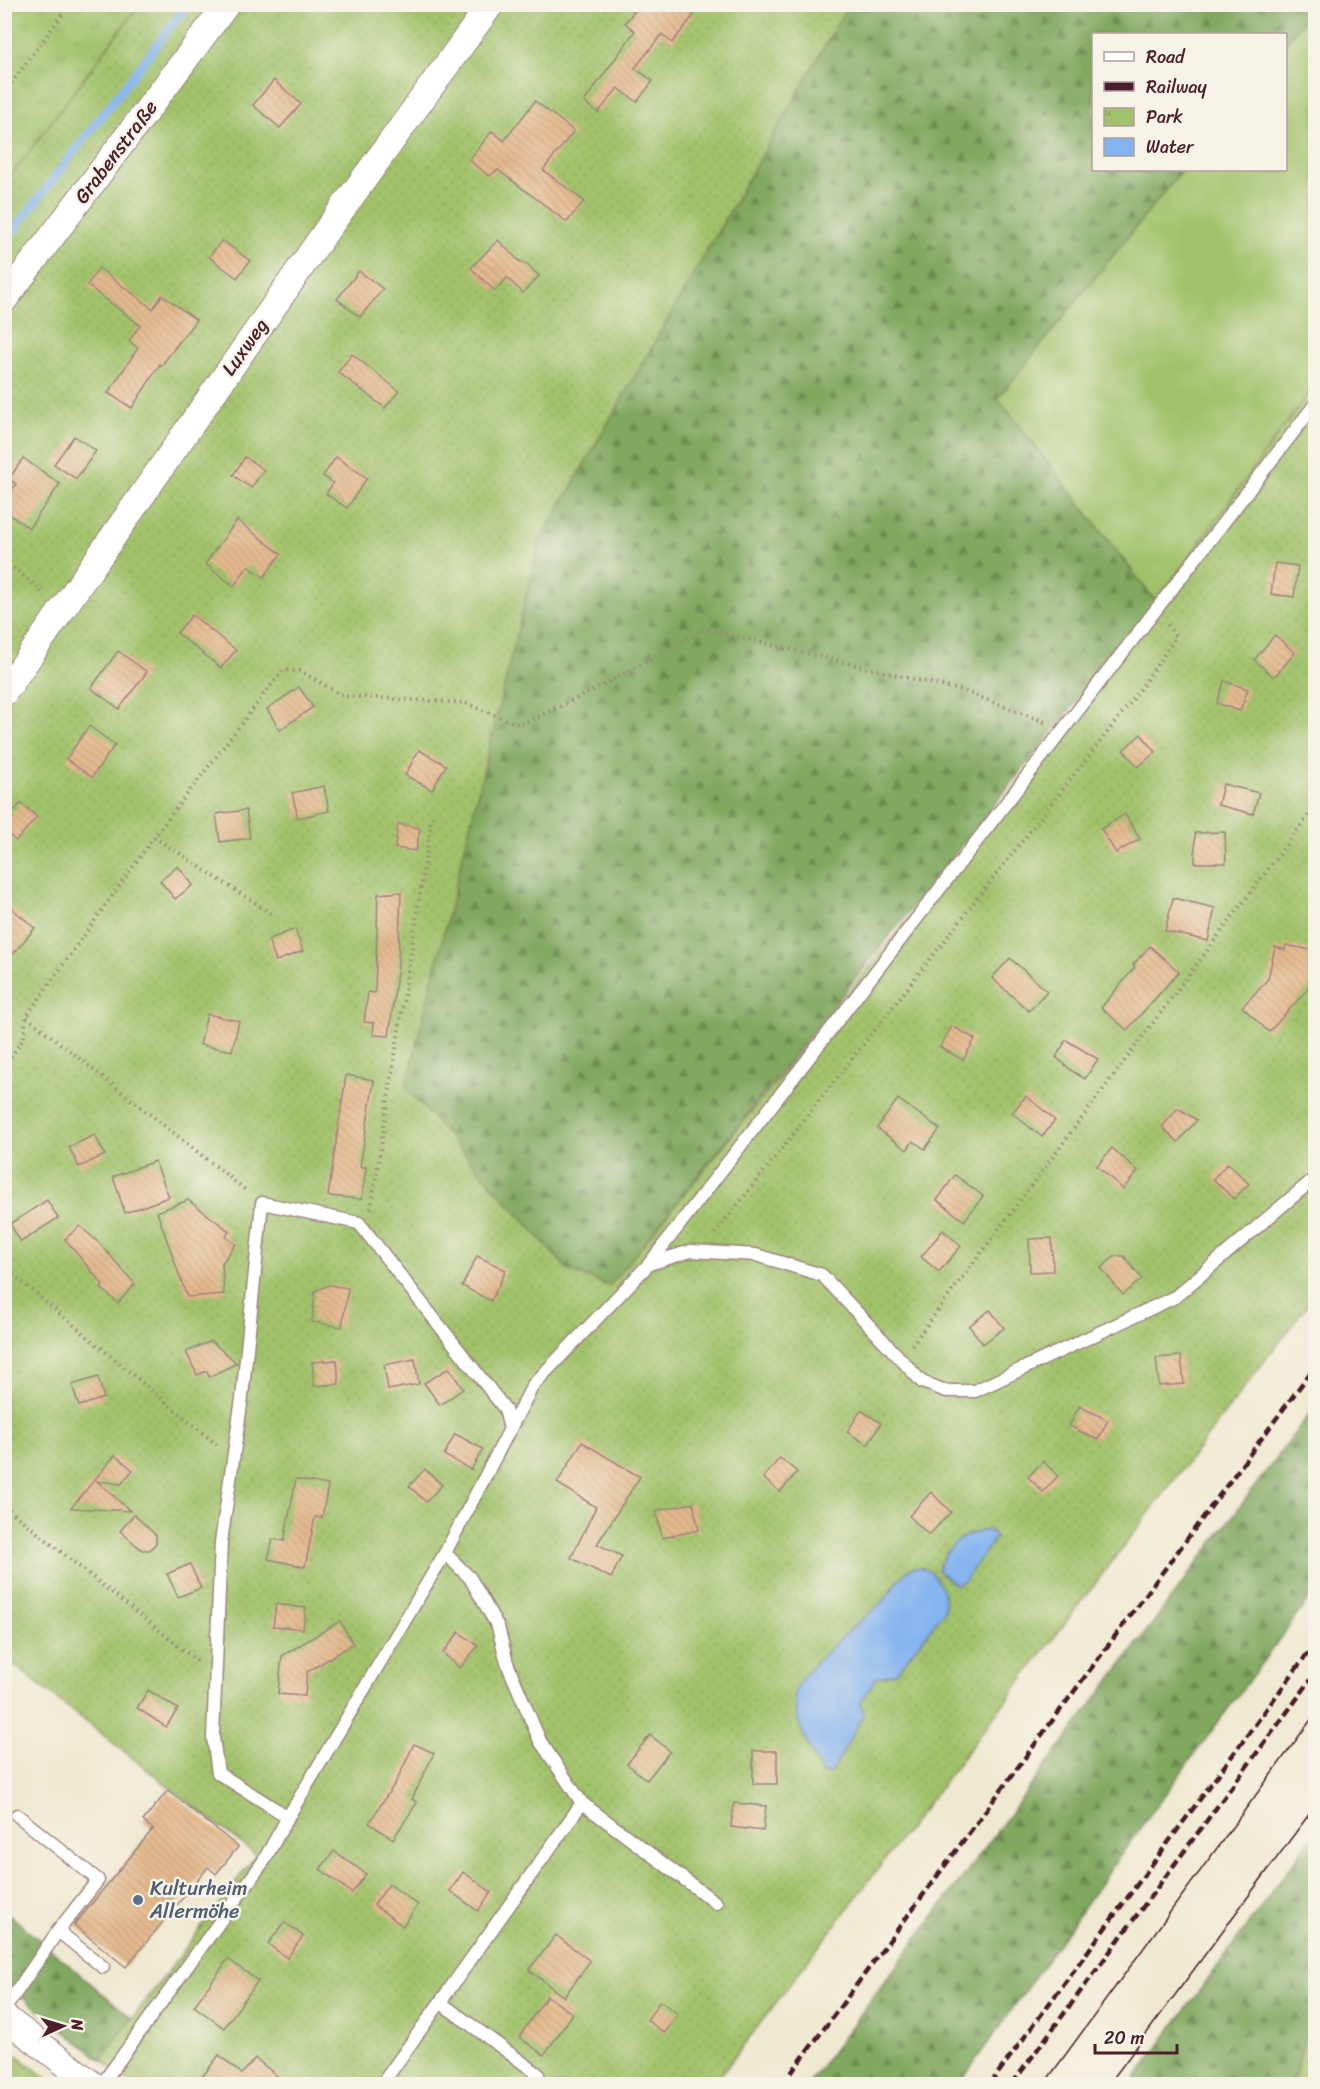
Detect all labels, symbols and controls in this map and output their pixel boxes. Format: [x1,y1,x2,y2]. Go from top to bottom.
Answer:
legend [1092,33,1287,171]
text: Road [1146,41,1186,73]
text: Railway [1146,71,1208,103]
street label: Grabenstraße [65,92,167,212]
text: Park [1146,101,1183,133]
text: Water [1146,131,1195,163]
street label: Luxweg [212,311,278,383]
place label: Kulturheim Allermöhe [149,1871,247,1929]
marker: Kulturheim Allermöhe [131,1893,145,1907]
north arrow [33,1996,93,2056]
text: N [63,2017,92,2032]
scale bar [1095,2017,1178,2055]
text: 20 m [1104,2022,1144,2054]

